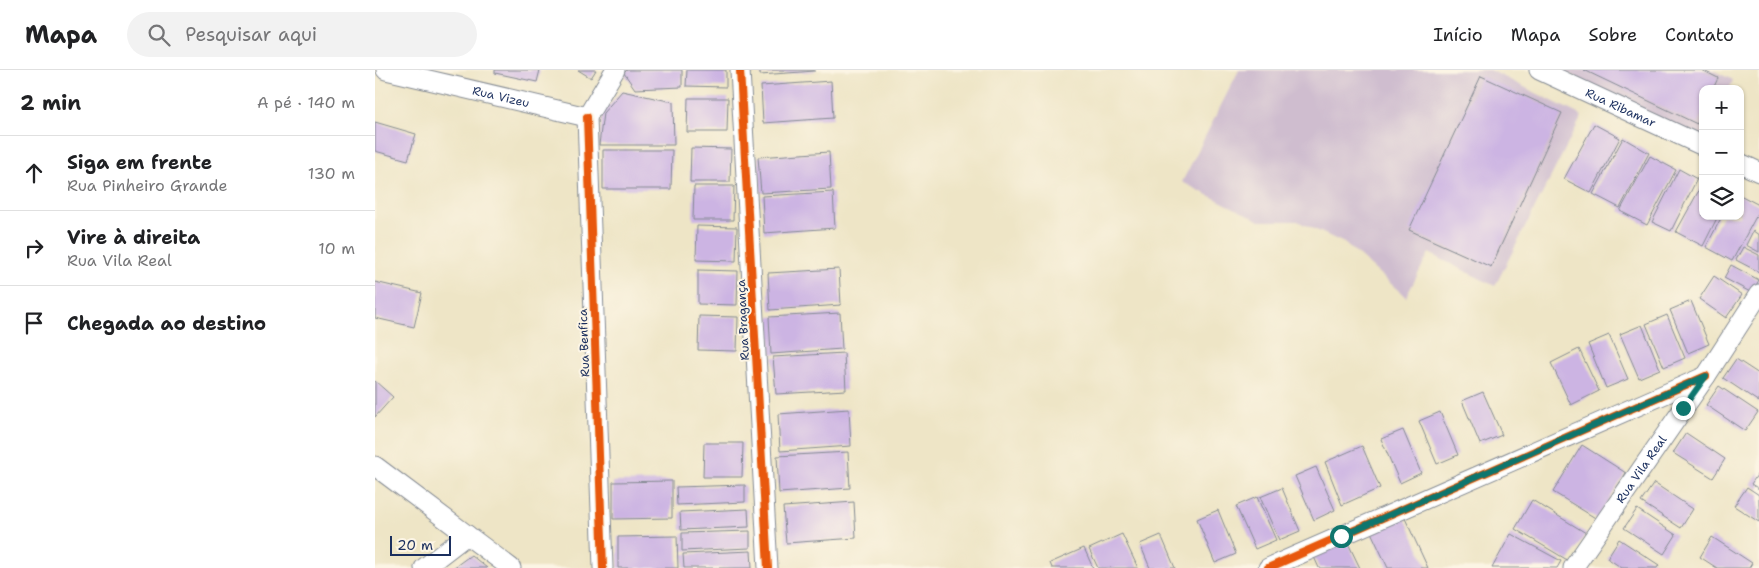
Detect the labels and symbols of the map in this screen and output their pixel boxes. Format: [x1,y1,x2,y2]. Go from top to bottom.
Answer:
street label: Rua Vizeu [471,82,531,111]
street label: Rua Ribamar [1583,85,1659,131]
street label: Rua Bragança [733,279,753,361]
street label: Rua Benfica [575,308,593,378]
route end [1672,397,1695,420]
street label: Rua Vila Real [1612,432,1671,506]
route start [1330,525,1353,548]
scale bar [390,533,451,556]

